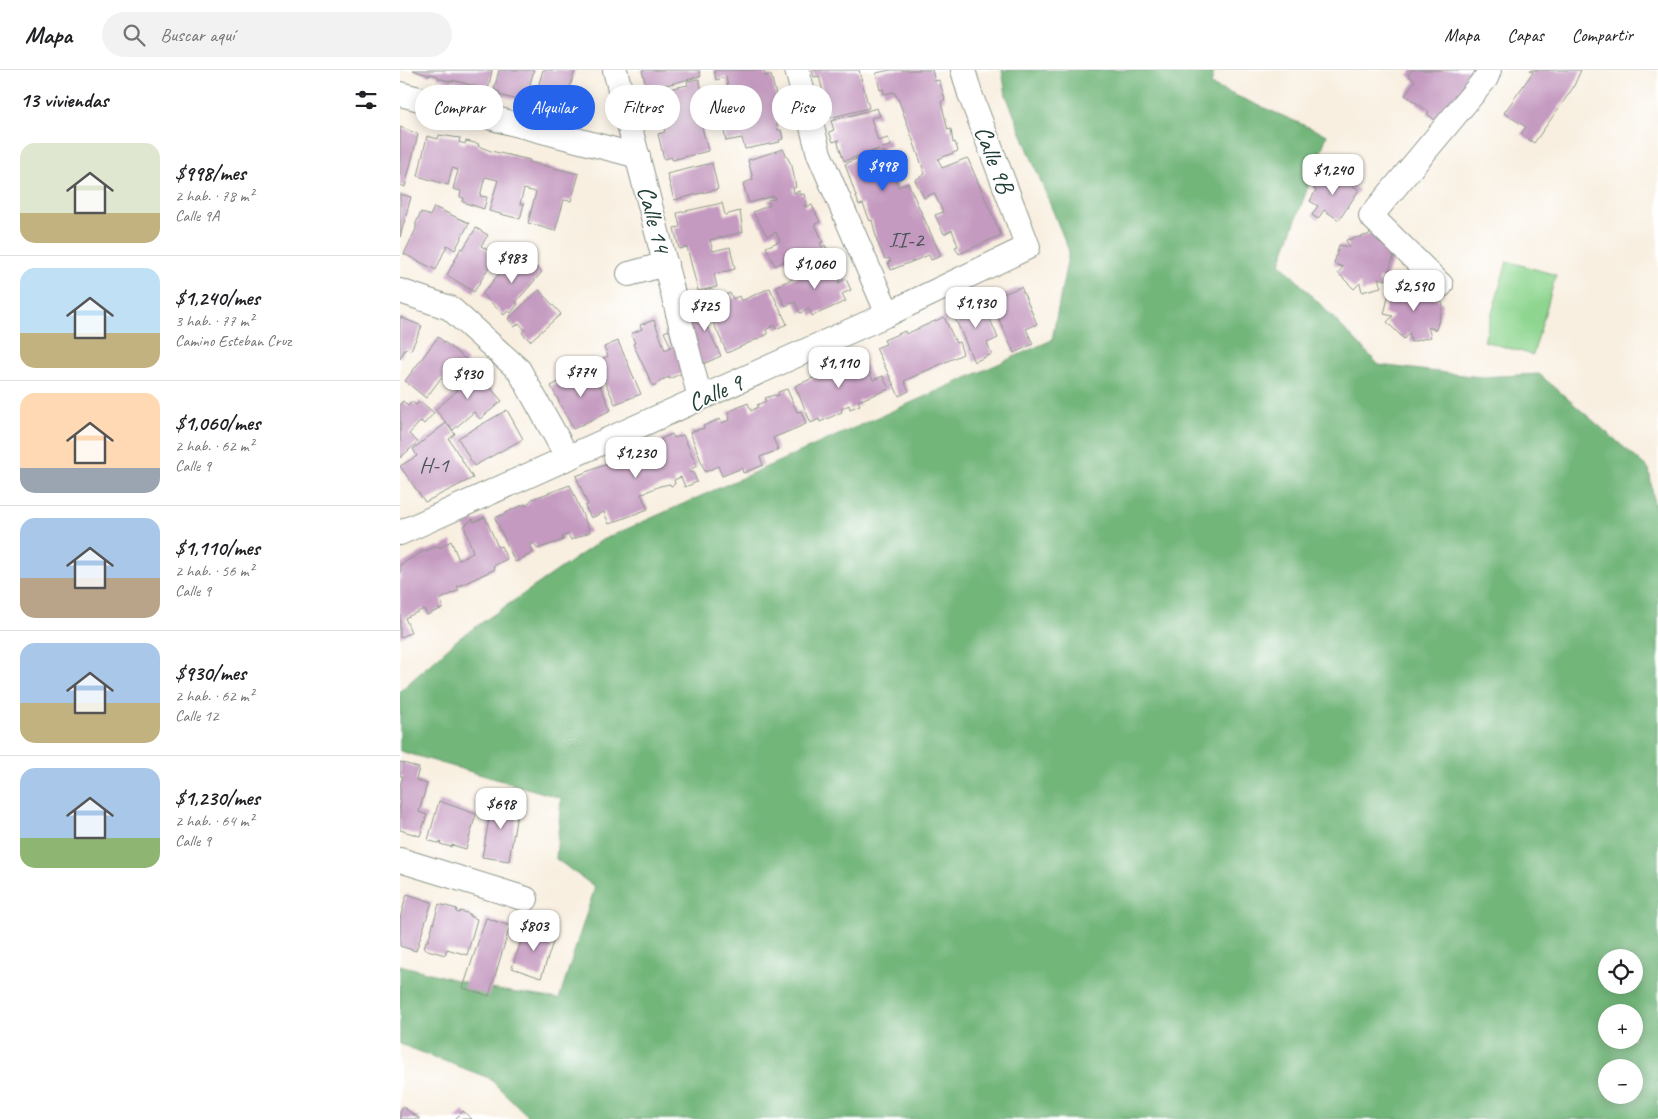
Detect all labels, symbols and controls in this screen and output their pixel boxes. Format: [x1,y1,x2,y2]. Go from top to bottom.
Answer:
search box [102,12,452,57]
text: Mapa [25,20,72,50]
icon: search [120,21,148,49]
text: Buscar aquí [160,23,235,47]
text: Mapa [1444,24,1479,46]
text: Capas [1507,24,1544,46]
text: Compartir [1572,24,1633,46]
chip: Comprar [415,85,503,130]
chip: Alquilar [513,85,595,130]
chip: Filtros [605,85,680,130]
chip: Nuevo [690,85,762,130]
chip: Piso [772,85,832,130]
icon: filters [352,86,380,114]
text: 13 viviendas [20,87,108,113]
street label: Calle 9B [967,121,1022,199]
pin: $998 [853,150,913,192]
pin: $1,240 [1292,154,1374,196]
text: $998 [869,156,897,176]
text: $998/mes [175,160,246,186]
text: $1,240 [1313,160,1353,180]
icon: home [60,163,120,223]
street label: Calle 14 [630,182,679,259]
text: 2 hab. · 78 m² [175,186,254,206]
text: Calle 9A [175,206,219,226]
house number: II-2 [888,226,926,254]
pin: $983 [482,242,542,284]
text: $983 [498,248,526,268]
pin: $1,060 [774,248,856,290]
text: $1,060 [795,254,835,274]
pin: $2,590 [1373,270,1455,312]
text: $2,590 [1395,276,1433,296]
text: $1,240/mes [175,285,260,311]
pin: $1,930 [935,286,1017,329]
icon: home [60,288,120,348]
pin: $725 [675,290,735,332]
text: $1,930 [957,293,995,313]
text: $725 [691,296,719,316]
text: 3 hab. · 77 m² [175,311,254,331]
text: Camino Esteban Cruz [175,331,291,351]
pin: $1,110 [798,346,880,389]
text: $1,110 [819,353,859,373]
pin: $774 [551,356,611,398]
pin: $930 [438,358,498,400]
text: $774 [567,362,595,382]
text: $930 [454,364,482,384]
street label: Calle 9 [683,366,749,419]
text: $1,060/mes [175,410,260,436]
icon: home [60,413,120,473]
text: 2 hab. · 62 m² [175,436,254,456]
pin: $1,230 [595,436,677,479]
text: $1,230 [616,443,656,463]
house number: H-1 [419,451,450,479]
text: Calle 9 [175,456,211,476]
text: $1,110/mes [175,535,260,561]
icon: home [60,538,120,598]
text: 2 hab. · 56 m² [175,561,254,581]
text: Calle 9 [175,581,211,601]
text: $930/mes [175,660,246,686]
icon: home [60,663,120,723]
text: 2 hab. · 62 m² [175,686,254,706]
text: Calle 12 [175,706,218,726]
text: $1,230/mes [175,785,260,811]
icon: home [60,788,120,848]
pin: $698 [471,788,531,830]
text: $698 [487,794,515,814]
text: 2 hab. · 64 m² [175,811,254,831]
text: Calle 9 [175,831,211,851]
pin: $803 [504,910,564,952]
text: $803 [520,916,548,936]
map controls [1598,949,1643,1104]
button: locate [1598,949,1643,994]
button: + [1598,1004,1643,1049]
button: − [1598,1059,1643,1104]

